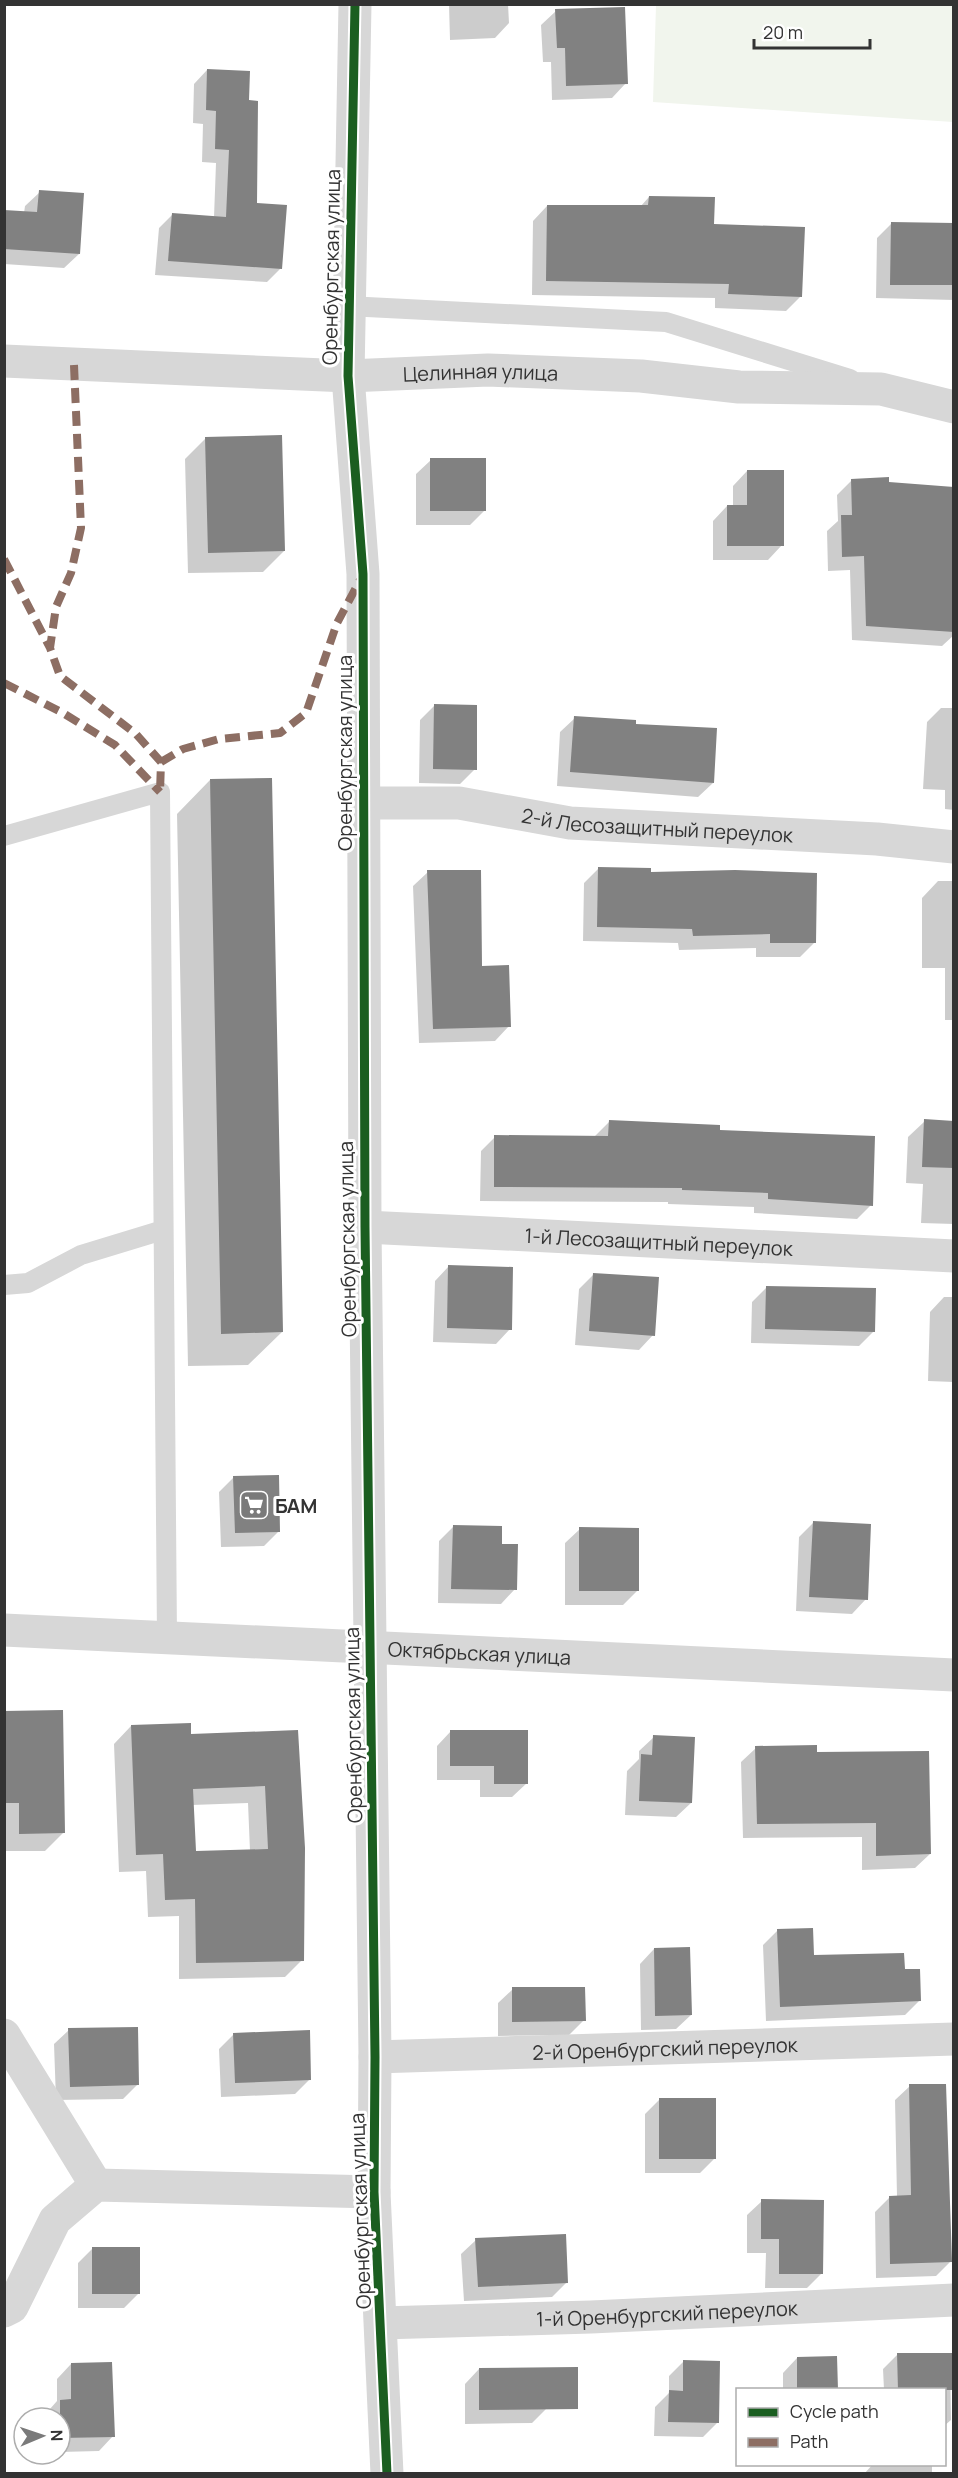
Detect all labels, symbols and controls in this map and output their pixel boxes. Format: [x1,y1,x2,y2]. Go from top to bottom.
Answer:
scale bar [754,12,870,50]
text: 20 m [763,20,803,44]
street label: Оренбургская улица [316,169,346,365]
street label: Целинная улица [402,356,559,387]
street label: Оренбургская улица [331,655,358,851]
street label: 2-й Лесозащитный переулок [520,801,795,848]
street label: Оренбургская улица [332,1141,362,1337]
street label: 1-й Лесозащитный переулок [524,1221,794,1262]
supermarket icon: БАМ [238,1489,270,1521]
place label: БАМ [275,1492,317,1519]
street label: Оренбургская улица [338,1627,368,1823]
street label: Октябрьская улица [387,1635,572,1670]
street label: 2-й Оренбургский переулок [532,2030,799,2066]
street label: Оренбургская улица [343,2112,377,2310]
street label: 1-й Оренбургский переулок [536,2294,799,2332]
legend [736,2388,946,2466]
text: Cycle path [790,2399,879,2423]
north arrow [12,2406,72,2466]
text: N [46,2429,68,2442]
text: Path [790,2429,828,2453]

